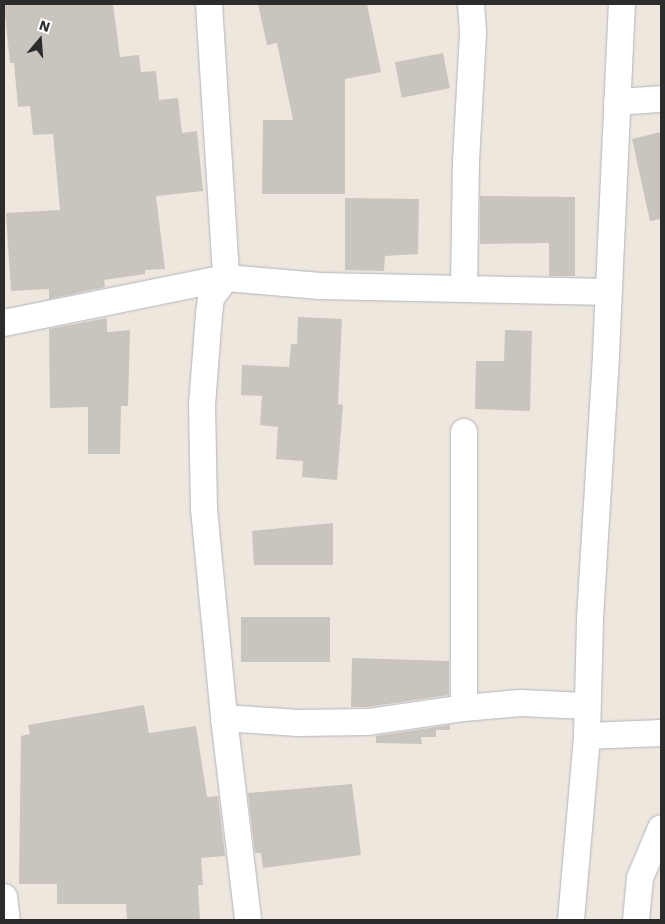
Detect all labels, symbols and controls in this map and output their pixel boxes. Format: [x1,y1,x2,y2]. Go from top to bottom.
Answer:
north arrow [15,15,65,65]
text: N [37,17,52,35]

